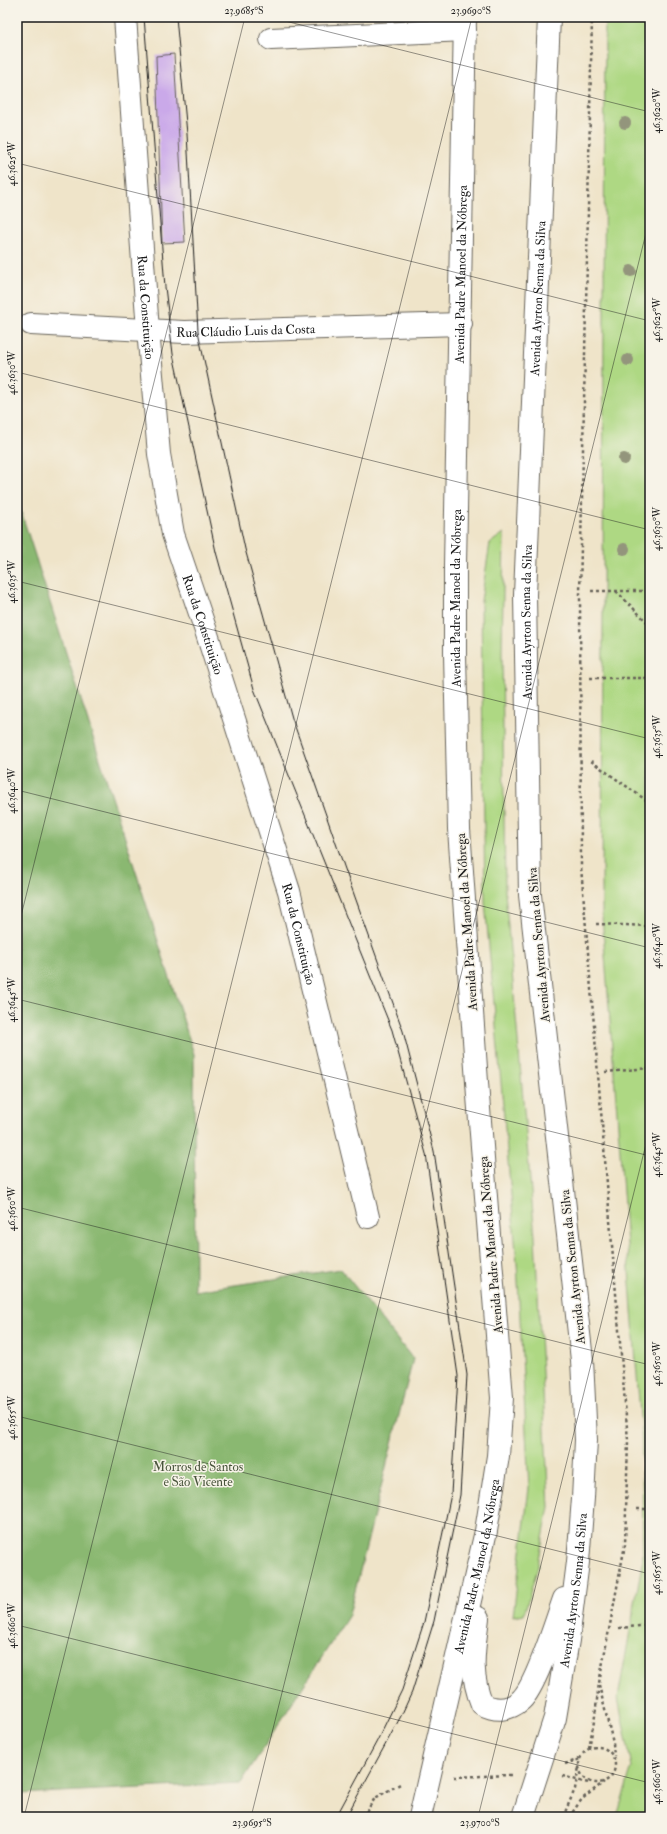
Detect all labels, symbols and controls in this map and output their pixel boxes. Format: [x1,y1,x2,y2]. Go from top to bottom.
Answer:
text: 23.9685°S [224,5,264,17]
text: 23.9690°S [451,5,491,17]
text: 46.3620°W [651,88,663,134]
text: 46.3625°W [6,141,18,186]
street label: Avenida Padre Manoel da Nóbrega [452,184,471,365]
street label: Avenida Ayrton Senna da Silva [527,220,550,377]
street label: Rua da Constituição [134,255,158,360]
text: 46.3625°W [651,297,663,342]
street label: Rua Cláudio Luis da Costa [176,321,316,341]
text: 46.3630°W [6,350,18,395]
text: 46.3630°W [651,506,663,551]
street label: Avenida Padre Manoel da Nóbrega [448,508,465,689]
street label: Avenida Ayrton Senna da Silva [518,543,536,701]
text: 46.3635°W [6,560,18,604]
street label: Rua da Constituição [178,573,226,677]
text: 46.3635°W [651,715,663,759]
text: 46.3640°W [6,767,18,814]
street label: Avenida Padre Manoel da Nóbrega [453,832,481,1012]
street label: Avenida Ayrton Senna da Silva [524,866,555,1024]
street label: Rua da Constituição [278,881,318,987]
text: 46.3640°W [651,922,663,969]
text: 46.3645°W [6,977,18,1022]
text: 46.3645°W [651,1132,663,1177]
street label: Avenida Padre Manoel da Nóbrega [475,1155,507,1335]
text: 46.3650°W [6,1186,18,1231]
street label: Avenida Ayrton Senna da Silva [557,1188,590,1346]
text: 46.3650°W [651,1341,663,1386]
text: 46.3655°W [6,1395,18,1440]
park label: Morros de Santos e São Vicente [153,1459,244,1490]
street label: Avenida Padre Manoel da Nóbrega [451,1477,503,1656]
street label: Avenida Ayrton Senna da Silva [556,1512,591,1670]
text: 46.3655°W [651,1550,663,1595]
text: 46.3660°W [6,1603,18,1649]
text: 46.3660°W [651,1759,663,1805]
text: 23.9695°S [232,1817,272,1829]
text: 23.9700°S [460,1817,500,1829]

